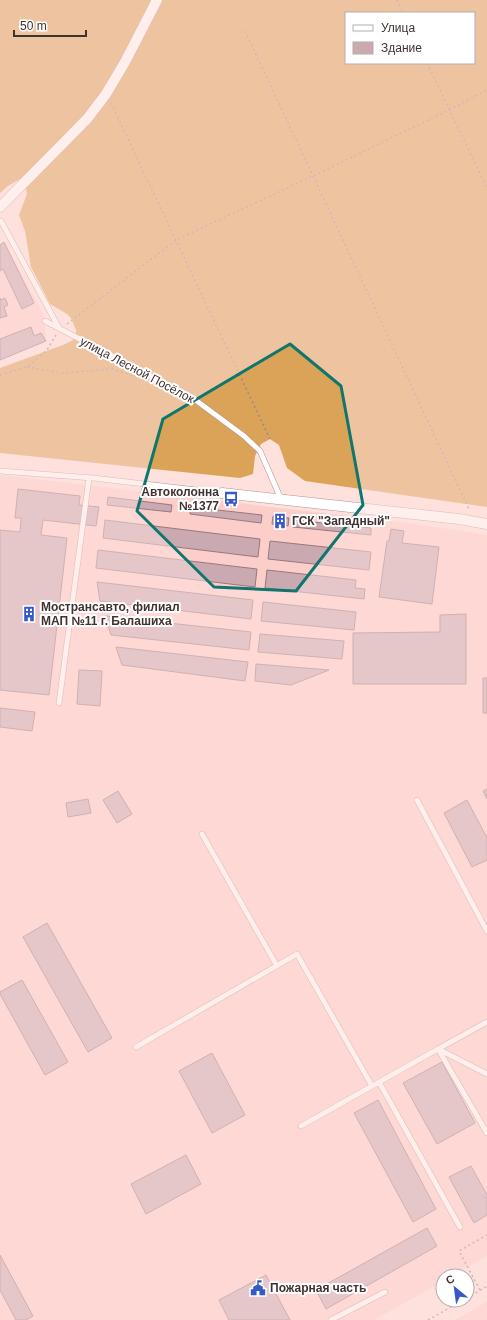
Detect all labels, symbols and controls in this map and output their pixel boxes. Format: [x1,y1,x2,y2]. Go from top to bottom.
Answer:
scale bar [14,12,86,38]
legend [345,12,475,64]
text: 50 m [20,19,47,33]
text: Улица [381,21,415,35]
text: Здание [381,41,422,55]
street label: улица Лесной Посёлок [78,334,197,406]
place label: Автоколонна №1377 [141,485,219,513]
bus stop icon: Автоколонна №1377 [222,490,240,508]
building icon: ГСК "Западный" [271,512,289,530]
place label: ГСК "Западный" [292,514,390,528]
place label: Мострансавто, филиал МАП №11 г. Балашиха [41,600,180,628]
building icon: Мострансавто, филиал МАП №11 г. Балашиха [20,605,38,623]
north arrow [435,1268,475,1308]
text: С [444,1272,457,1286]
public building icon: Пожарная часть [249,1279,267,1297]
place label: Пожарная часть [270,1281,366,1295]

